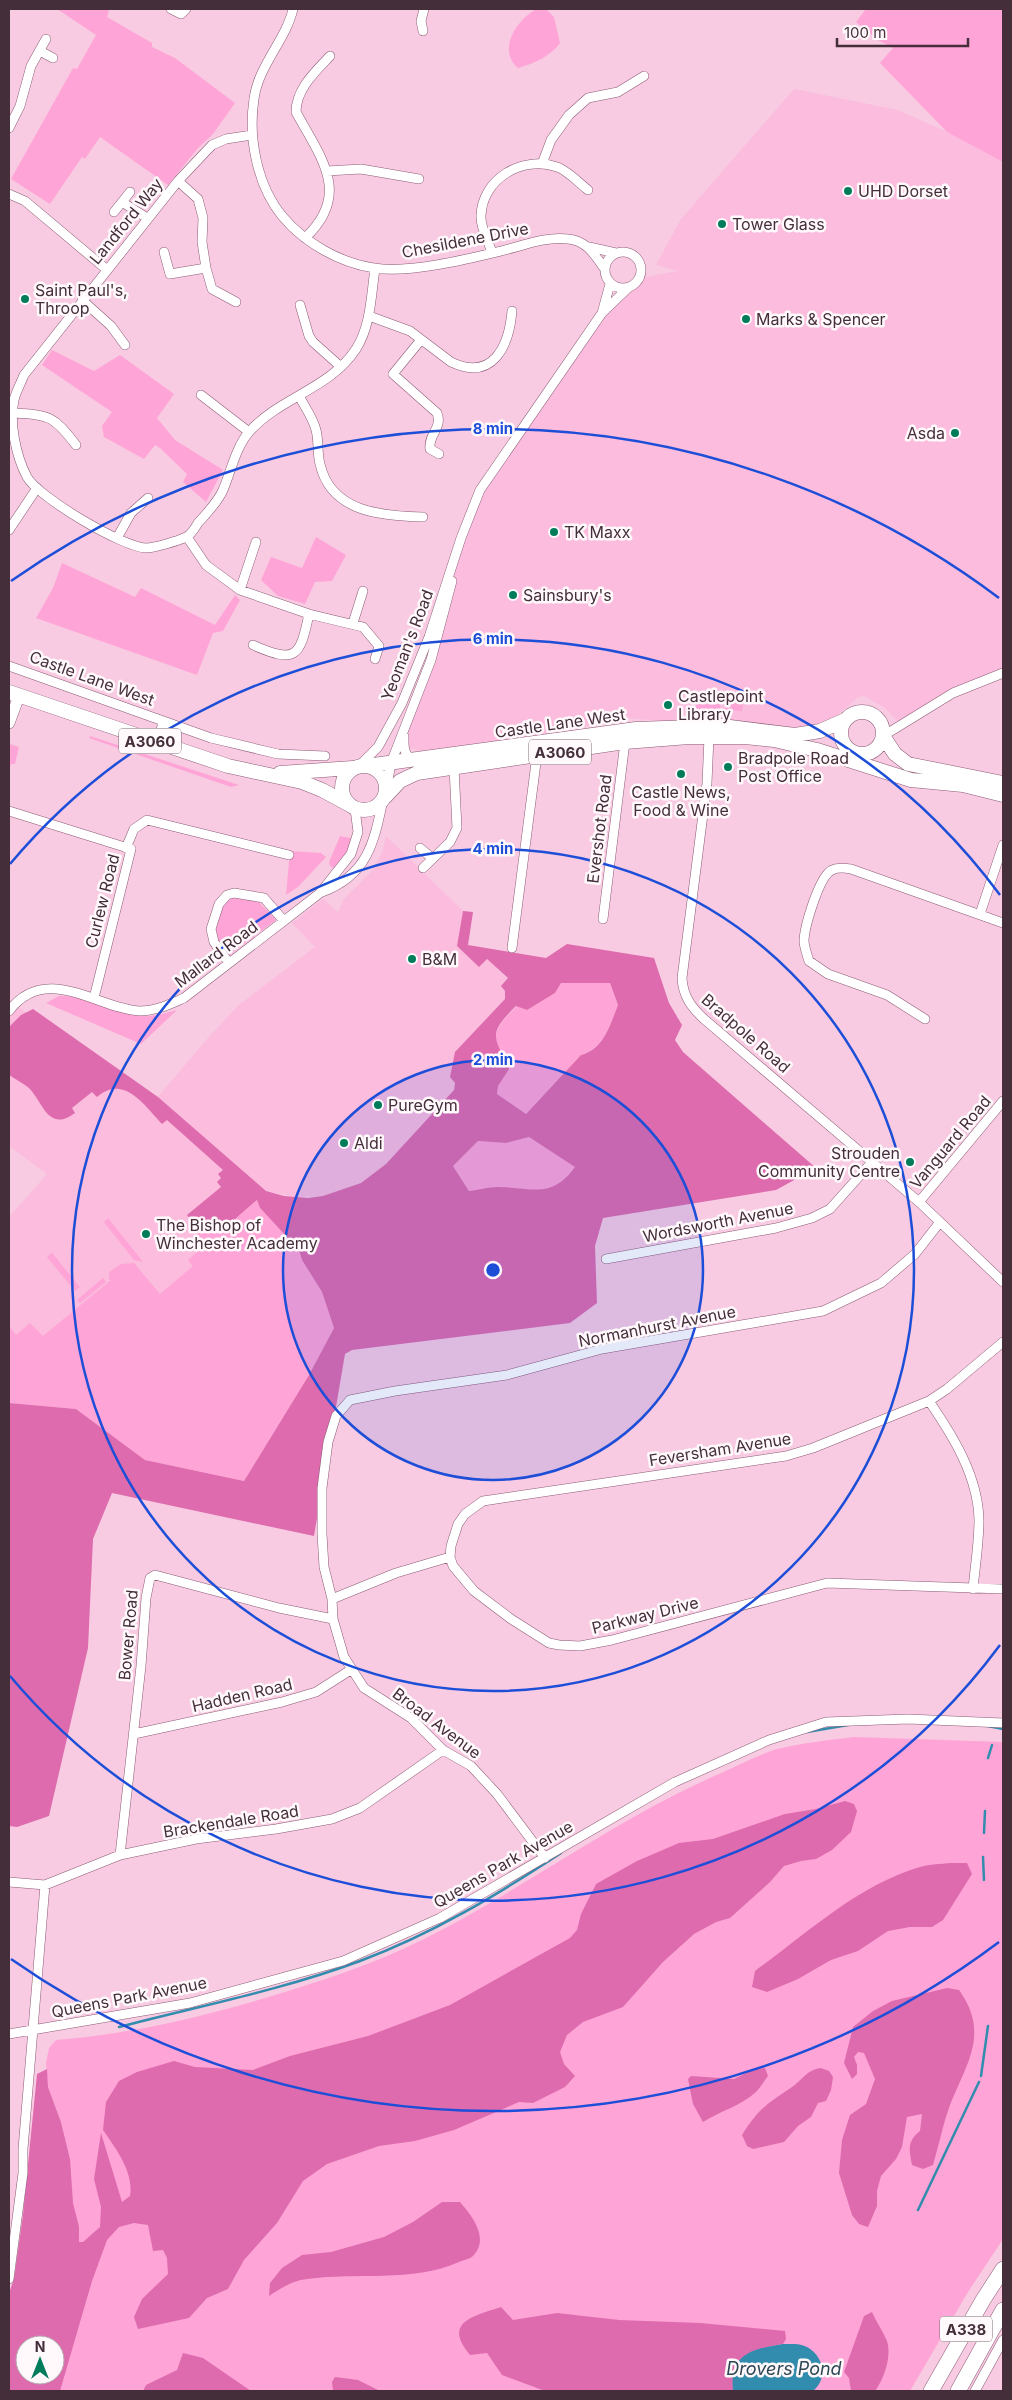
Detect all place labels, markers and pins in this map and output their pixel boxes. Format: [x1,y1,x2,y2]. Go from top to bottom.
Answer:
place label: UHD Dorset [858,181,948,201]
marker: UHD Dorset [842,185,854,197]
place label: Tower Glass [732,214,825,234]
marker: Tower Glass [716,218,728,230]
place label: Saint Paul's, Throop [35,280,128,318]
marker: Saint Paul's, Throop [19,293,31,305]
place label: Marks & Spencer [756,309,886,329]
marker: Marks & Spencer [740,313,752,325]
place label: Asda [907,423,945,443]
marker: Asda [949,427,961,439]
place label: TK Maxx [564,522,631,542]
marker: TK Maxx [548,526,560,538]
place label: Sainsbury's [523,585,612,605]
marker: Sainsbury's [507,589,519,601]
place label: Castlepoint Library [678,686,764,724]
marker: Castlepoint Library [662,699,674,711]
place label: Bradpole Road Post Office [738,748,849,786]
marker: Bradpole Road Post Office [722,761,734,773]
marker: Castle News, Food & Wine [675,768,687,780]
place label: Castle News, Food & Wine [631,782,731,820]
place label: B&M [422,949,457,969]
marker: B&M [406,953,418,965]
place label: PureGym [388,1095,458,1115]
marker: PureGym [372,1099,384,1111]
place label: Aldi [354,1133,383,1153]
marker: Aldi [338,1137,350,1149]
place label: Strouden Community Centre [758,1143,900,1181]
marker: Strouden Community Centre [904,1156,916,1168]
place label: The Bishop of Winchester Academy [156,1215,318,1253]
marker: The Bishop of Winchester Academy [140,1228,152,1240]
centre of rings [484,1261,502,1279]

